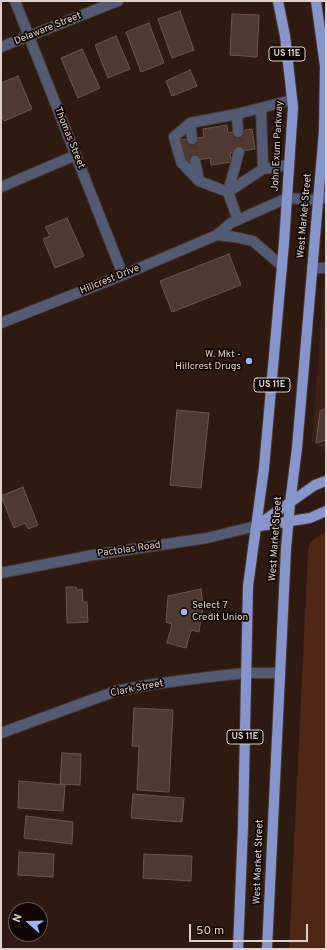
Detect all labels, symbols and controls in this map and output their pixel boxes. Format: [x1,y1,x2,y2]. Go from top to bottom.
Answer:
street label: Delaware Street [13,10,83,48]
road number: US 11E [269,47,305,61]
street label: John Exum Parkway [270,101,286,191]
street label: Thomas Street [51,105,87,171]
street label: West Market Street [295,173,315,259]
street label: Hillcrest Drive [78,263,142,297]
place label: W. Mkt - Hillcrest Drugs [175,349,241,372]
marker: W. Mkt - Hillcrest Drugs [244,356,254,366]
road number: US 11E [254,378,290,392]
street label: West Market Street [267,496,285,582]
street label: Pactolas Road [97,540,161,560]
place label: Select 7 Credit Union [192,600,248,624]
marker: Select 7 Credit Union [179,607,189,617]
street label: Clark Street [110,678,164,700]
road number: US 11E [227,730,263,744]
street label: West Market Street [252,819,266,905]
north arrow [8,902,48,942]
text: N [10,912,26,924]
scale bar [191,916,310,942]
text: 50 m [196,923,224,939]

